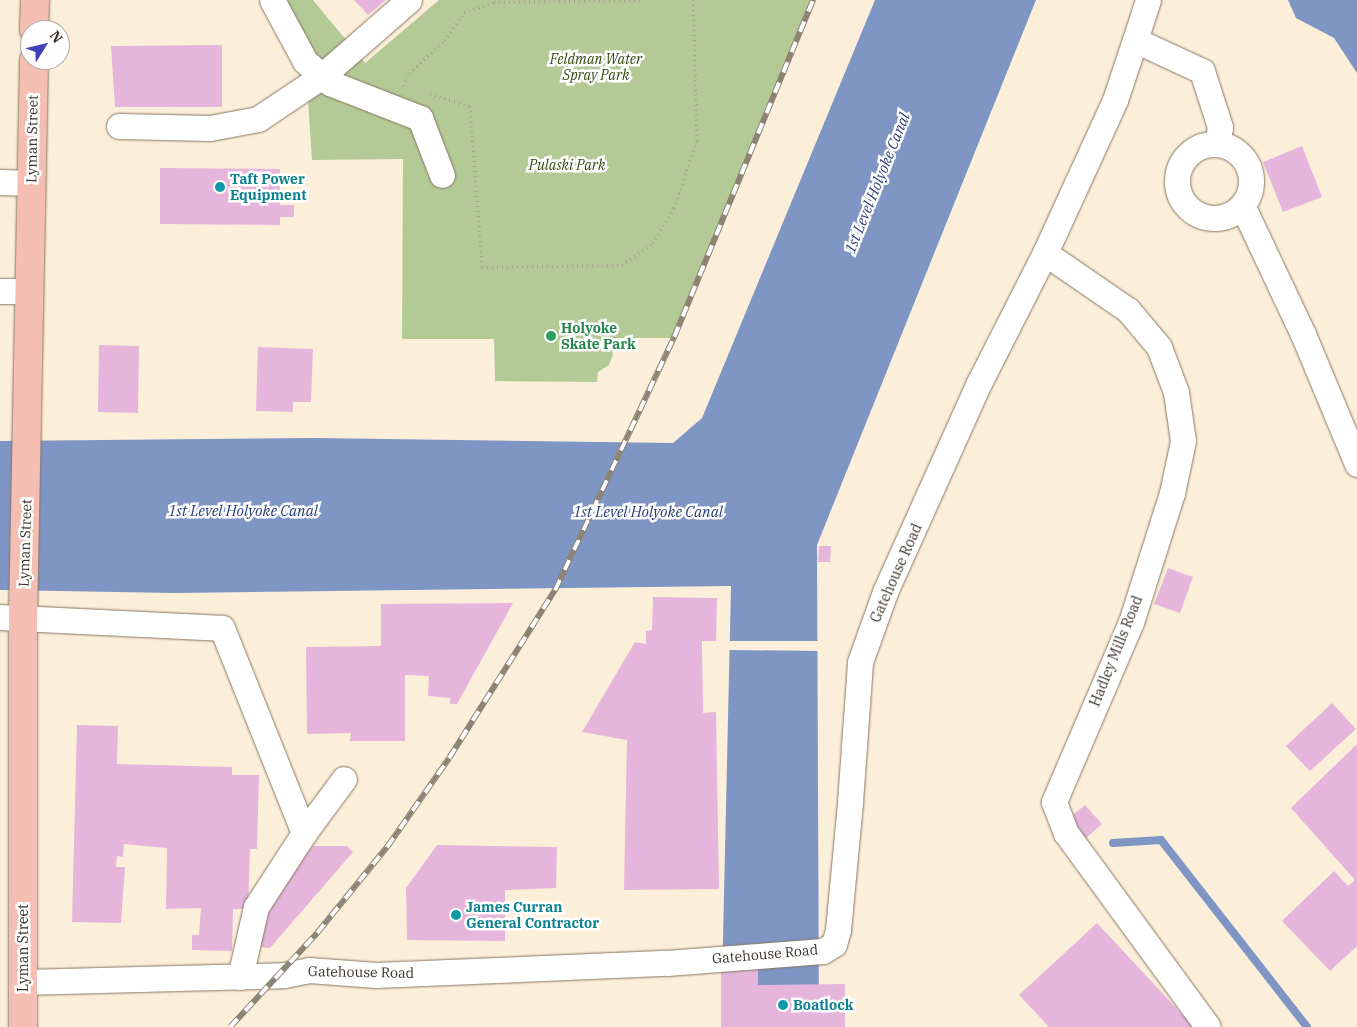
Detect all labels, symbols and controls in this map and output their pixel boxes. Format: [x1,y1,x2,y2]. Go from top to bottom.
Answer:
north arrow [20,20,70,70]
text: N [46,27,67,47]
park label: Feldman Water Spray Park [550,51,642,84]
street label: Lyman Street [23,95,41,183]
water label: 1st Level Holyoke Canal [841,110,913,256]
park label: Pulaski Park [529,157,605,173]
place label: Taft Power Equipment [230,171,306,203]
marker: Taft Power Equipment [214,181,226,193]
place label: Holyoke Skate Park [561,320,636,352]
marker: Holyoke Skate Park [545,330,557,342]
street label: Lyman Street [15,499,35,587]
water label: 1st Level Holyoke Canal [168,502,318,520]
water label: 1st Level Holyoke Canal [573,503,723,521]
street label: Gatehouse Road [867,521,925,625]
street label: Hadley Mills Road [1086,593,1146,709]
place label: James Curran General Contractor [466,899,599,932]
street label: Lyman Street [15,904,31,992]
marker: James Curran General Contractor [450,909,462,921]
street label: Gatehouse Road [711,941,819,967]
street label: Gatehouse Road [308,963,414,981]
place label: Boatlock [793,997,853,1013]
marker: Boatlock [777,999,789,1011]

